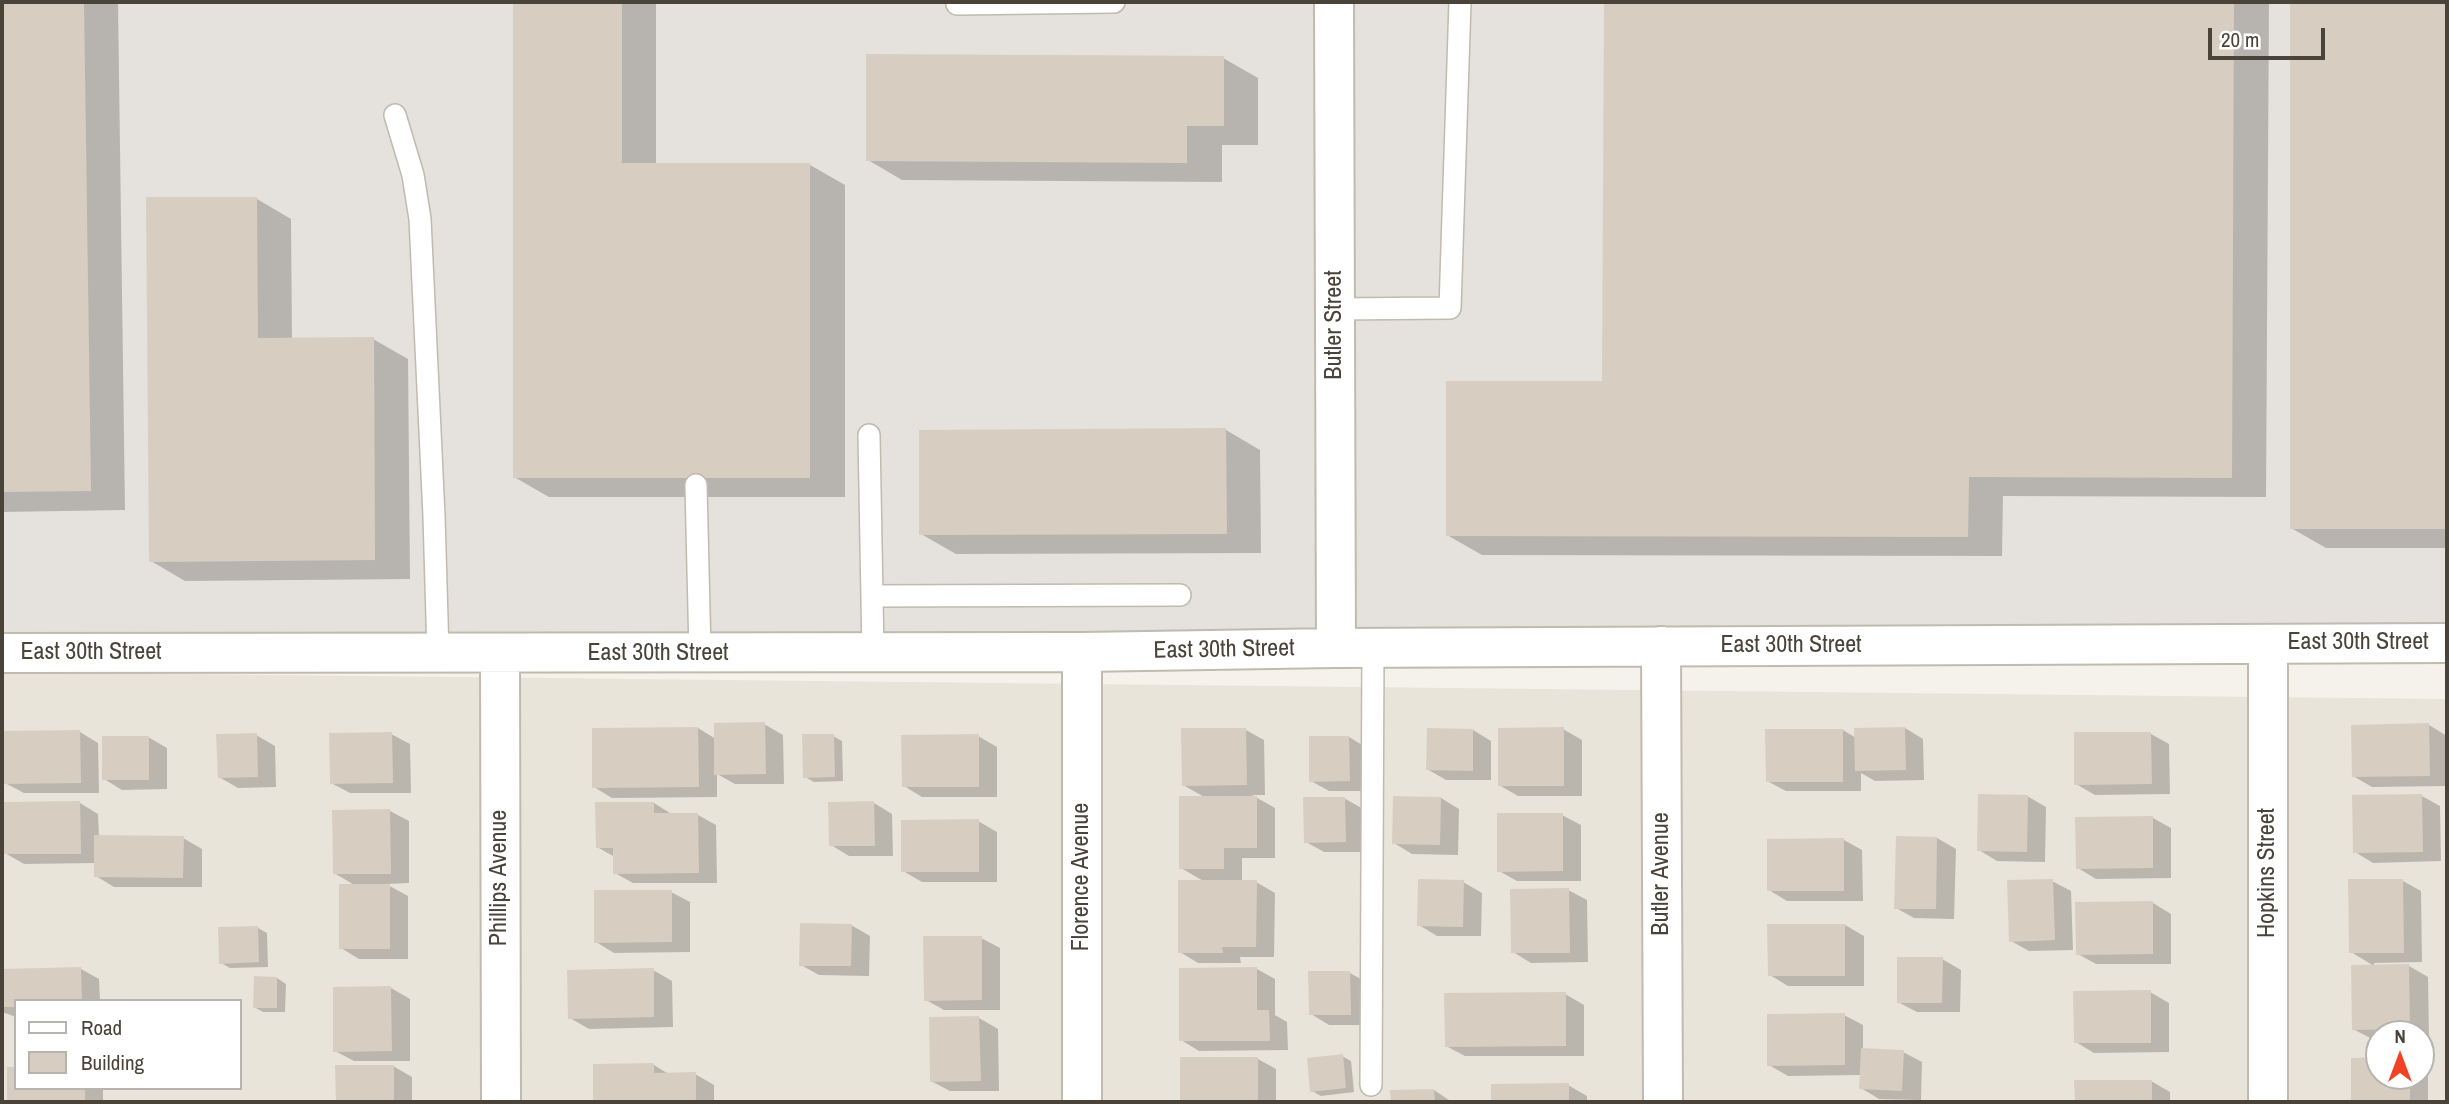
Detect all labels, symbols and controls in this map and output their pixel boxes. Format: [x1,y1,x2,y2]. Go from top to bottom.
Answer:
scale bar [2211,14,2328,58]
text: 20 m [2221,25,2259,54]
street label: Butler Street [1321,270,1349,380]
street label: East 30th Street [2287,629,2429,657]
street label: East 30th Street [1720,632,1862,660]
street label: East 30th Street [1153,634,1295,666]
street label: East 30th Street [20,639,162,667]
street label: East 30th Street [587,640,729,668]
street label: Florence Avenue [1068,803,1096,951]
street label: Hopkins Street [2254,808,2282,938]
street label: Phillips Avenue [486,810,514,946]
street label: Butler Avenue [1648,812,1676,936]
legend [14,999,242,1090]
text: Road [81,1013,122,1042]
north arrow [2365,1020,2435,1090]
text: N [2394,1023,2406,1049]
text: Building [81,1048,144,1077]

